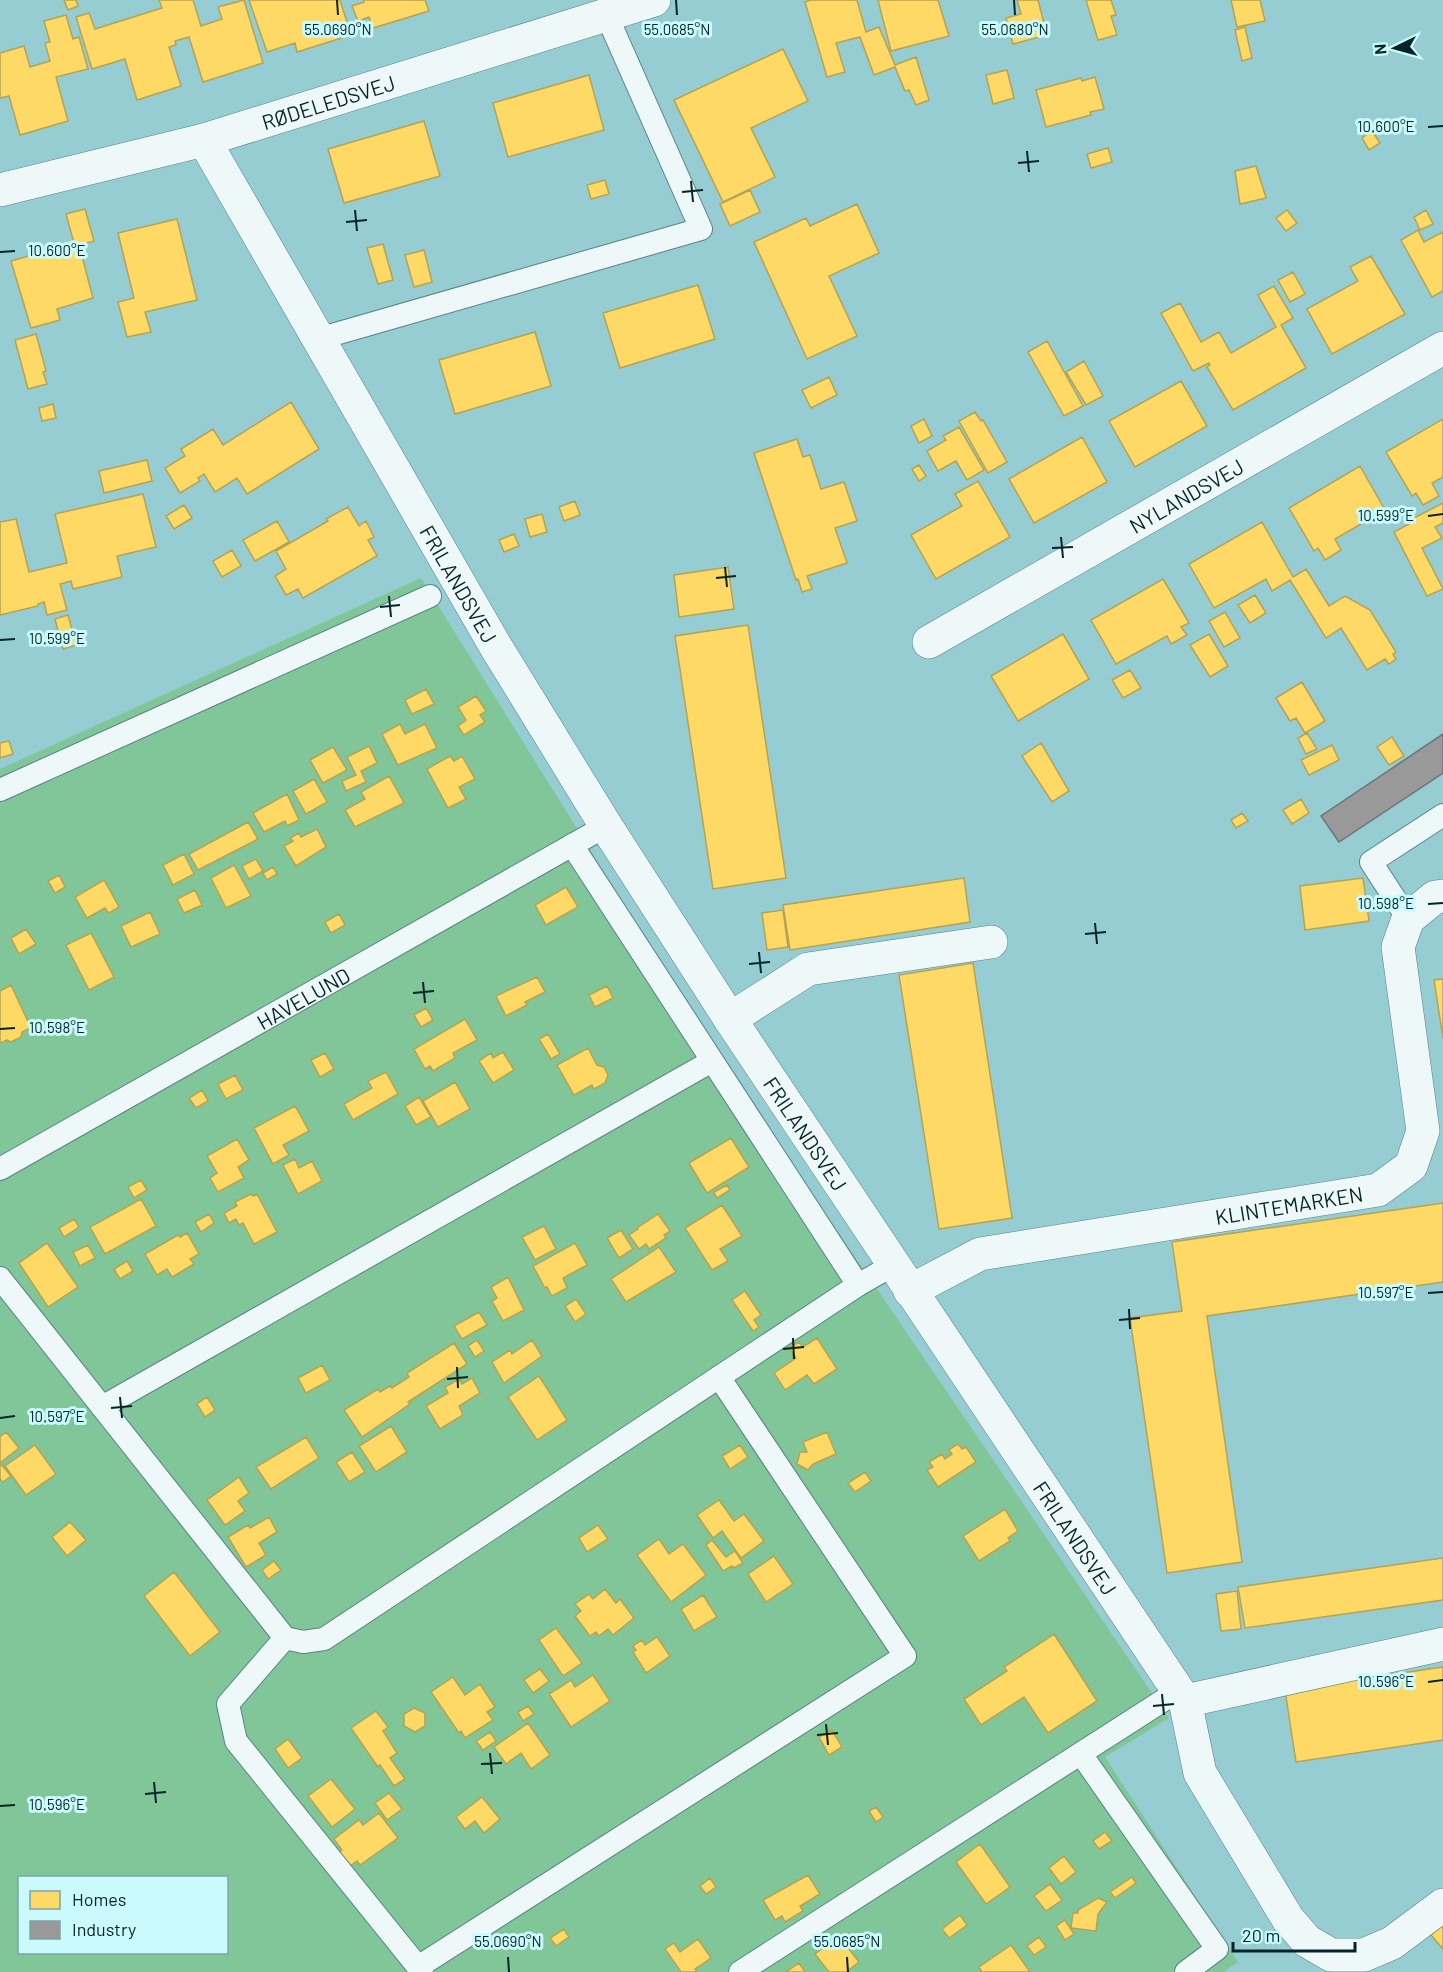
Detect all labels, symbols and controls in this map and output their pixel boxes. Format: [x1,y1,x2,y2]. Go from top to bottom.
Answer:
north arrow [1365,18,1425,78]
text: 55.0690°N [304,20,372,38]
text: 55.0685°N [644,20,710,38]
text: 55.0680°N [981,20,1049,38]
text: N [1370,43,1389,55]
street label: RØDELEDSVEJ [258,69,398,134]
text: 10.600°E [1357,117,1415,135]
text: 10.600°E [28,241,86,259]
street label: NYLANDSVEJ [1124,453,1248,538]
text: 10.599°E [1358,506,1414,524]
street label: FRILANDSVEJ [416,520,503,647]
text: 10.599°E [29,629,85,647]
text: 10.598°E [1358,894,1414,912]
street label: HAVELUND [252,961,354,1034]
text: 10.598°E [29,1018,85,1036]
street label: FRILANDSVEJ [759,1072,853,1195]
street label: KLINTEMARKEN [1213,1180,1365,1229]
text: 10.597°E [1358,1283,1414,1301]
text: 10.597°E [29,1407,85,1425]
street label: FRILANDSVEJ [1029,1476,1123,1599]
text: 10.596°E [1358,1672,1414,1690]
text: 10.596°E [29,1795,85,1813]
legend [18,1876,228,1954]
text: Homes [72,1888,126,1910]
scale bar [1233,1915,1354,1953]
text: Industry [72,1918,136,1940]
text: 20 m [1242,1924,1280,1946]
text: 55.0690°N [474,1932,542,1950]
text: 55.0685°N [814,1932,880,1950]

